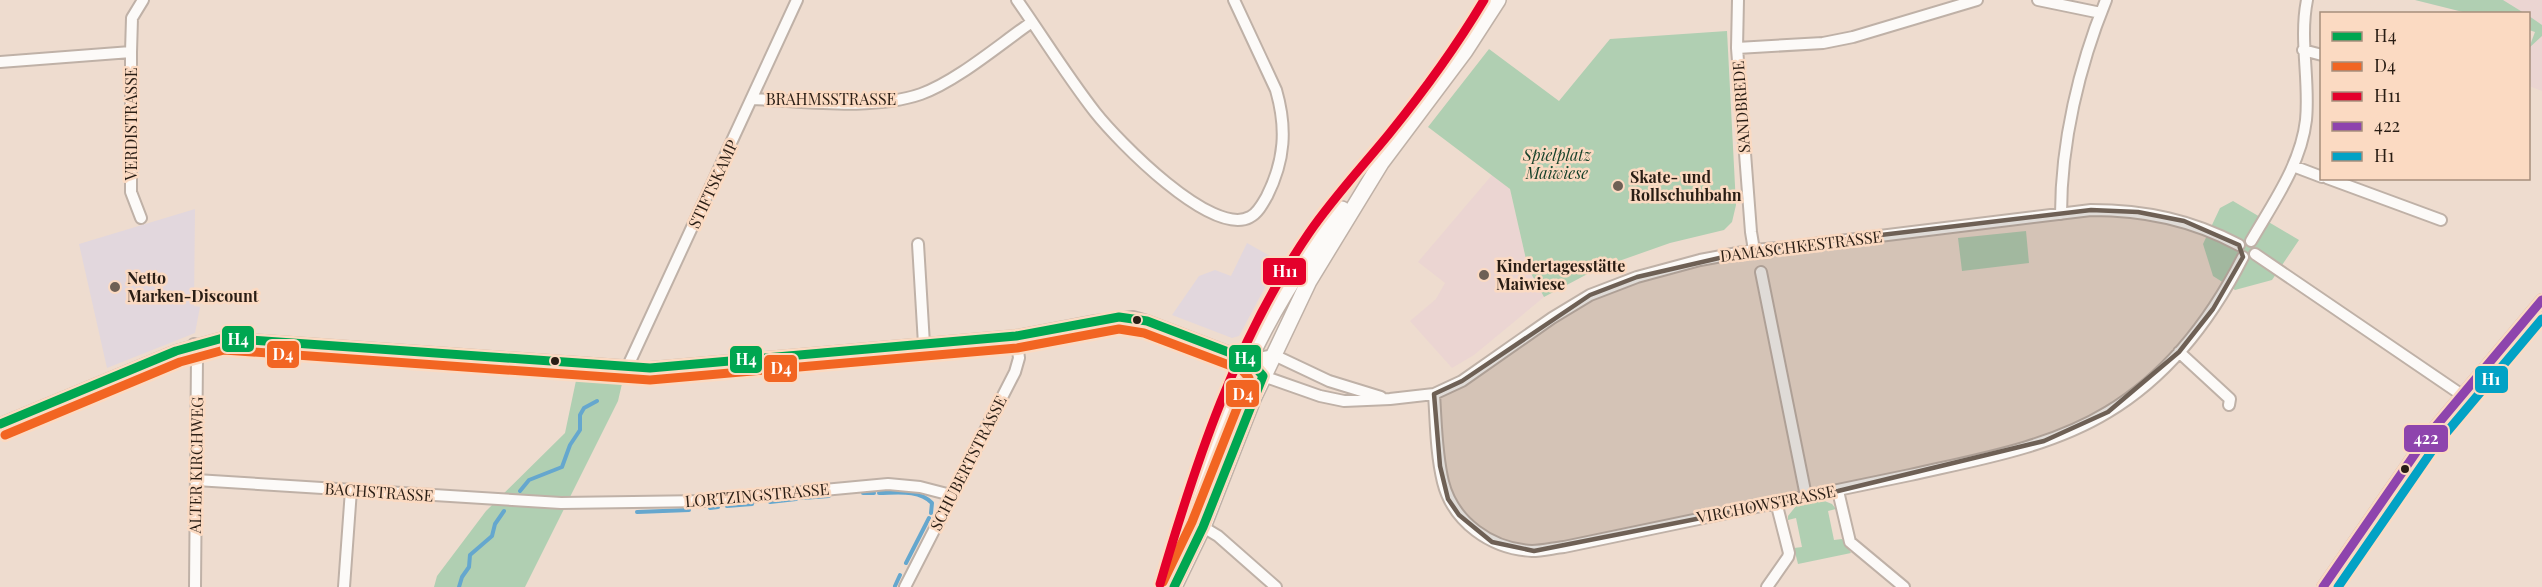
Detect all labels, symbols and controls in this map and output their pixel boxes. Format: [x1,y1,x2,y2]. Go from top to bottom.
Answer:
legend [2320,12,2530,180]
text: H4 [2374,23,2397,47]
text: D4 [2374,53,2396,77]
street label: SANDBREDE [1727,60,1754,154]
street label: VERDISTRASSE [120,67,141,182]
text: H11 [2374,83,2401,107]
street label: BRAHMSSTRASSE [766,88,896,109]
text: 422 [2374,113,2400,137]
street label: STIFTSKAMP [683,136,742,231]
text: H1 [2374,143,2395,167]
park label: Spielplatz Maiwiese [1522,144,1592,183]
place label: Skate- und Rollschuhbahn [1630,166,1742,205]
marker: Skate- und Rollschuhbahn [1611,179,1625,193]
street label: DAMASCHKESTRASSE [1719,225,1883,266]
place label: Kindertagesstätte Maiwiese [1496,255,1625,294]
line badge: H11 [1262,257,1307,286]
text: H11 [1272,260,1298,281]
place label: Netto Marken-Discount [127,267,259,306]
marker: Kindertagesstätte Maiwiese [1477,268,1491,282]
marker: Netto Marken-Discount [108,280,122,294]
unlabelled marker [1131,314,1143,326]
line badge: H4 [221,325,255,353]
text: H4 [227,328,249,349]
line badge: D4 [266,340,300,369]
text: D4 [273,343,293,364]
line badge: H4 [1228,344,1262,373]
line badge: H4 [729,345,763,374]
text: H4 [1234,347,1256,368]
text: H4 [735,348,757,369]
line badge: D4 [763,354,798,383]
unlabelled marker [549,355,561,367]
text: D4 [771,357,791,378]
line badge: H1 [2474,365,2509,394]
text: H1 [2482,368,2500,389]
line badge: D4 [1225,379,1260,408]
text: D4 [1233,383,1253,404]
street label: SCHUBERTSTRASSE [924,392,1011,534]
street label: ALTER KIRCHWEG [184,396,207,535]
line badge: 422 [2403,424,2449,453]
text: 422 [2413,427,2439,448]
unlabelled marker [2399,463,2411,475]
street label: BACHSTRASSE [324,477,434,506]
street label: LORTZINGSTRASSE [684,478,830,511]
street label: VIRCHOWSTRASSE [1694,480,1837,527]

